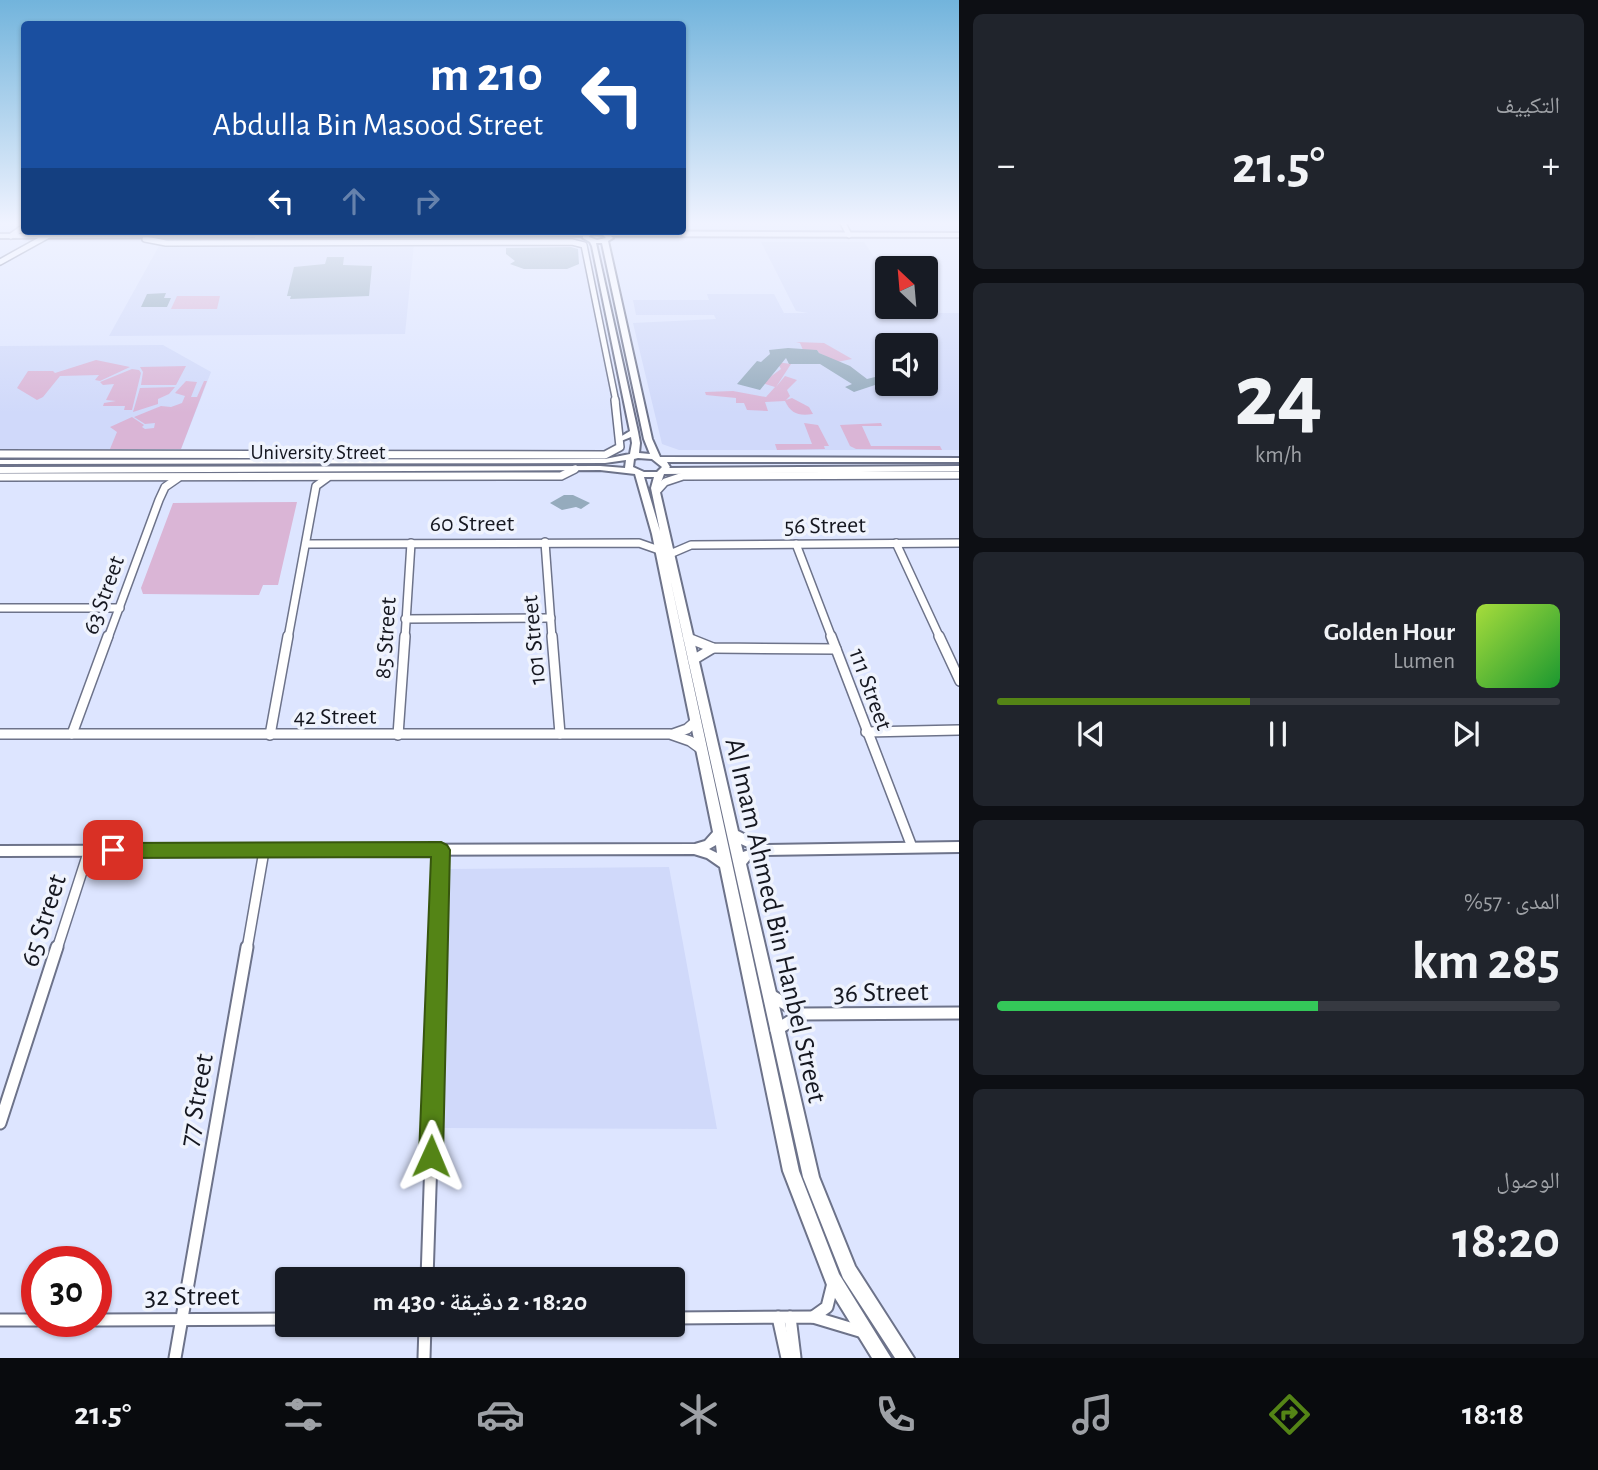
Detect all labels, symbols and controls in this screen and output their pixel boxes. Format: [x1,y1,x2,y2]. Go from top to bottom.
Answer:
icon: left [567,49,658,140]
text: 210 m [430,51,543,100]
text: التكييف [1495,95,1560,118]
text: Abdulla Bin Masood Street [212,109,543,141]
text: 21.5° [1232,140,1325,192]
text: − [997,147,1015,185]
text: + [1542,147,1560,185]
icon: left [262,182,300,220]
icon: ahead [335,182,373,220]
icon: right [408,182,446,220]
north arrow [875,256,938,318]
map controls [875,256,938,396]
button: sound [875,333,938,396]
text: 24 [1234,351,1323,442]
street label: University Street [250,442,386,463]
text: km/h [1255,444,1302,467]
street label: 60 Street [430,512,515,536]
street label: 56 Street [784,513,866,539]
street label: 63 Street [79,553,129,638]
street label: 101 Street [518,594,550,686]
street label: 85 Street [371,596,401,680]
text: Golden Hour [1324,619,1455,645]
street label: 111 Street [844,645,896,734]
text: Lumen [1393,650,1455,673]
street label: 42 Street [294,705,377,729]
icon: previous [1072,715,1110,753]
icon: pause [1259,715,1297,753]
icon: next [1447,715,1485,753]
street label: Al Imam Ahmed Bin Hanbel Street [719,735,831,1105]
pin [83,820,143,880]
icon: arrive [94,831,132,869]
street label: 65 Street [16,871,72,970]
text: المدى · 57% [1464,891,1560,914]
text: 285 km [1412,936,1560,988]
street label: 36 Street [833,978,929,1008]
street label: 77 Street [175,1052,219,1149]
position arrow [394,1119,468,1193]
text: الوصول [1496,1170,1560,1193]
text: 18:20 [1452,1215,1560,1267]
speed limit sign: 30 [21,1246,112,1337]
street label: 32 Street [145,1283,239,1311]
text: 18:20 · 2 دقيقة · 430 m [373,1289,587,1315]
icon: filters [279,1390,328,1439]
icon: car [476,1390,525,1439]
icon: climate [674,1390,723,1439]
icon: phone [871,1390,920,1439]
icon: music [1068,1390,1117,1439]
icon: directions [1265,1390,1314,1439]
text: 21.5° [74,1398,131,1430]
text: 18:18 [1462,1398,1524,1430]

